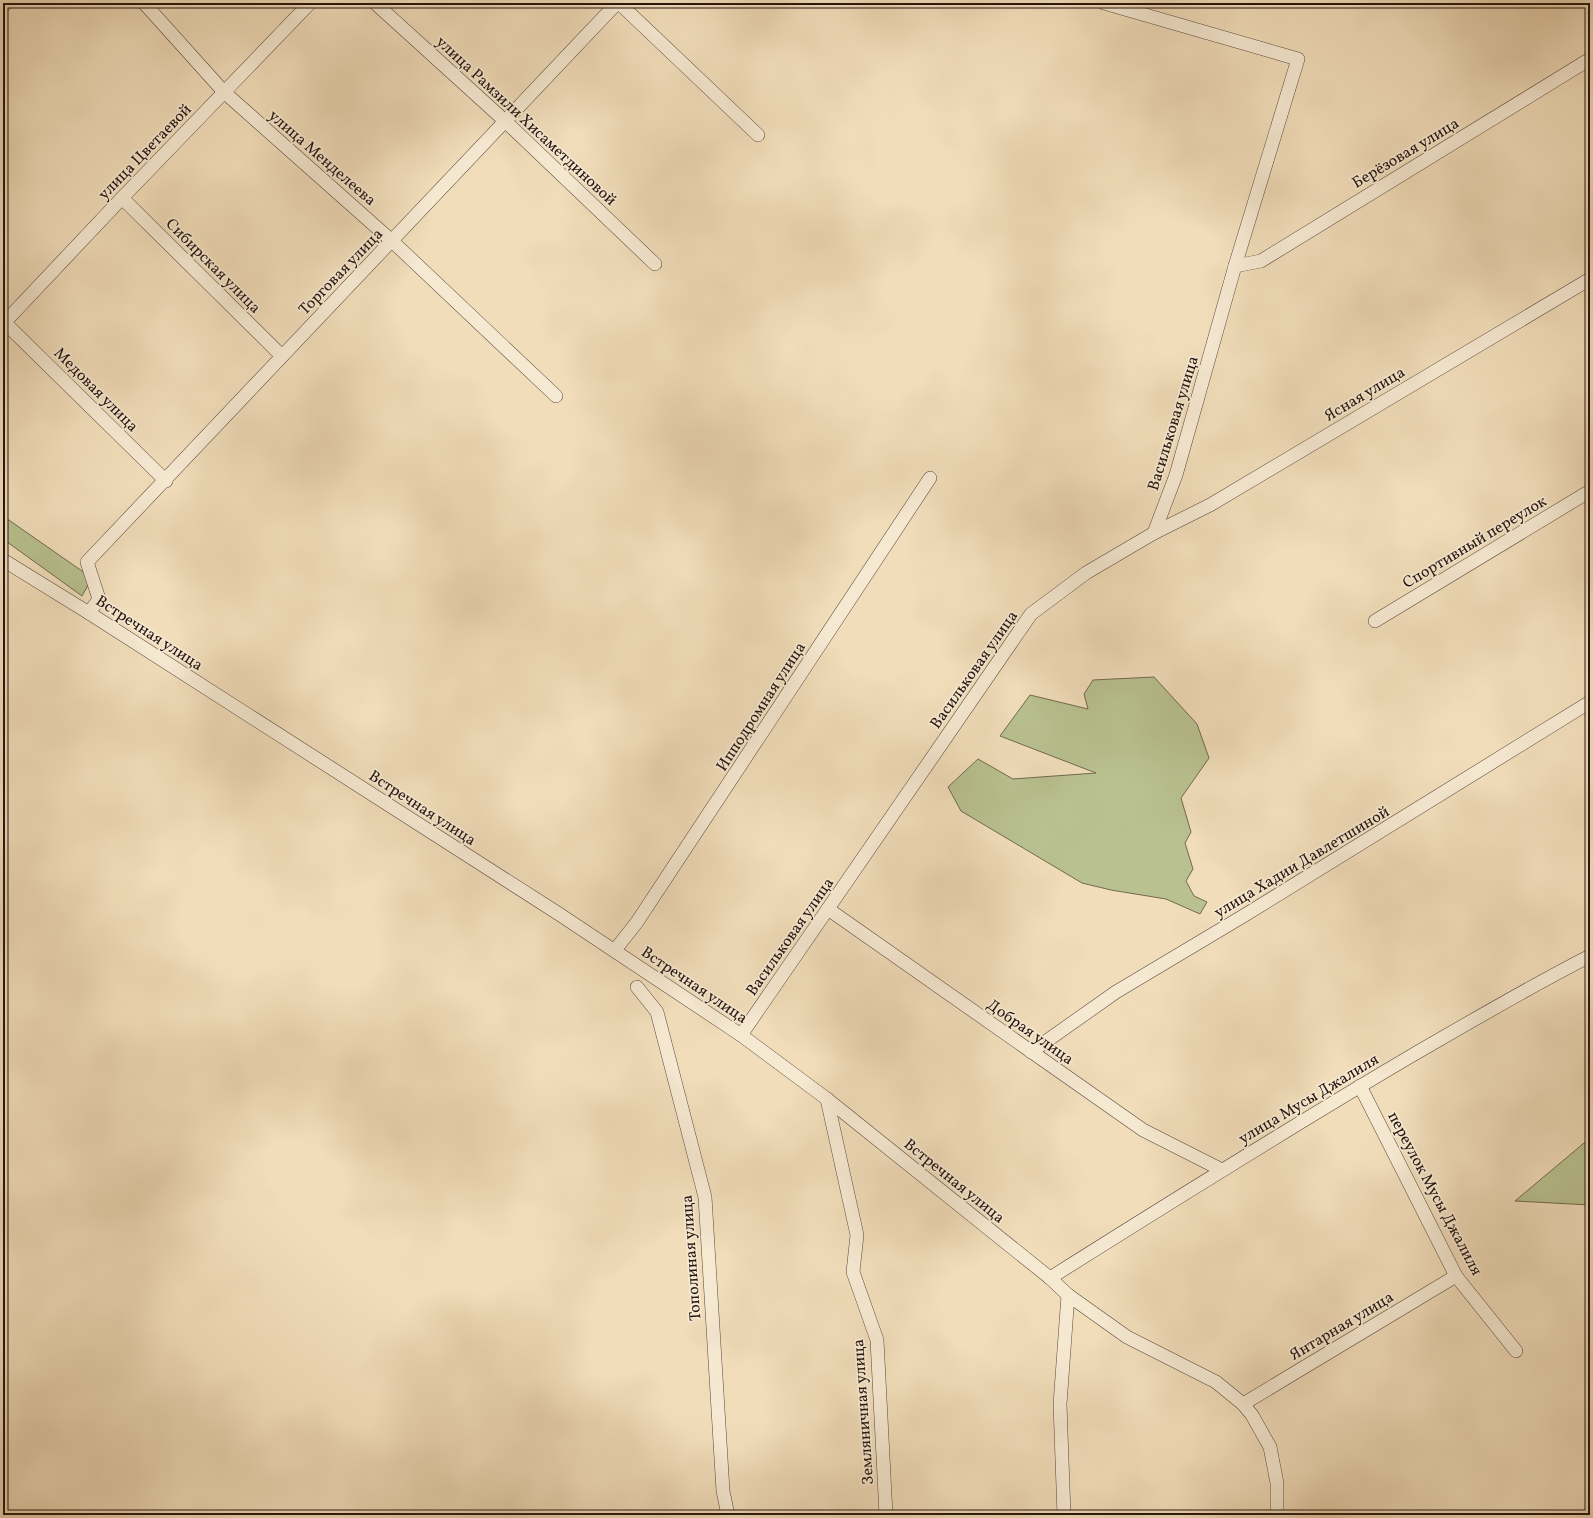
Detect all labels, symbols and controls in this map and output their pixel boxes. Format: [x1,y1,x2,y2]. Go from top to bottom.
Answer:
street label: улица Рамзили Хисаметдиновой [430,32,621,211]
street label: улица Цветаевой [94,99,197,205]
street label: улица Менделеева [263,106,380,212]
street label: Берёзовая улица [1348,113,1464,194]
street label: Сибирская улица [160,214,265,319]
street label: Торговая улица [294,224,389,321]
street label: Медовая улица [48,343,143,438]
street label: Васильковая улица [1143,353,1205,494]
street label: Ясная улица [1320,362,1410,428]
street label: Спортивный переулок [1399,491,1552,595]
street label: Встречная улица [91,591,207,677]
street label: Васильковая улица [926,607,1024,734]
street label: Ипподромная улица [712,638,812,776]
street label: Встречная улица [364,766,480,852]
street label: улица Хадии Давлетшиной [1210,801,1394,924]
street label: Васильковая улица [742,874,840,1001]
street label: Встречная улица [636,942,751,1029]
street label: Добрая улица [982,995,1078,1071]
street label: улица Мусы Джалиля [1235,1049,1383,1150]
street label: переулок Мусы Джалиля [1382,1108,1487,1280]
street label: Встречная улица [899,1134,1009,1229]
street label: Тополиная улица [677,1194,707,1322]
street label: Янтарная улица [1286,1287,1398,1367]
street label: Земляничная улица [848,1338,880,1486]

